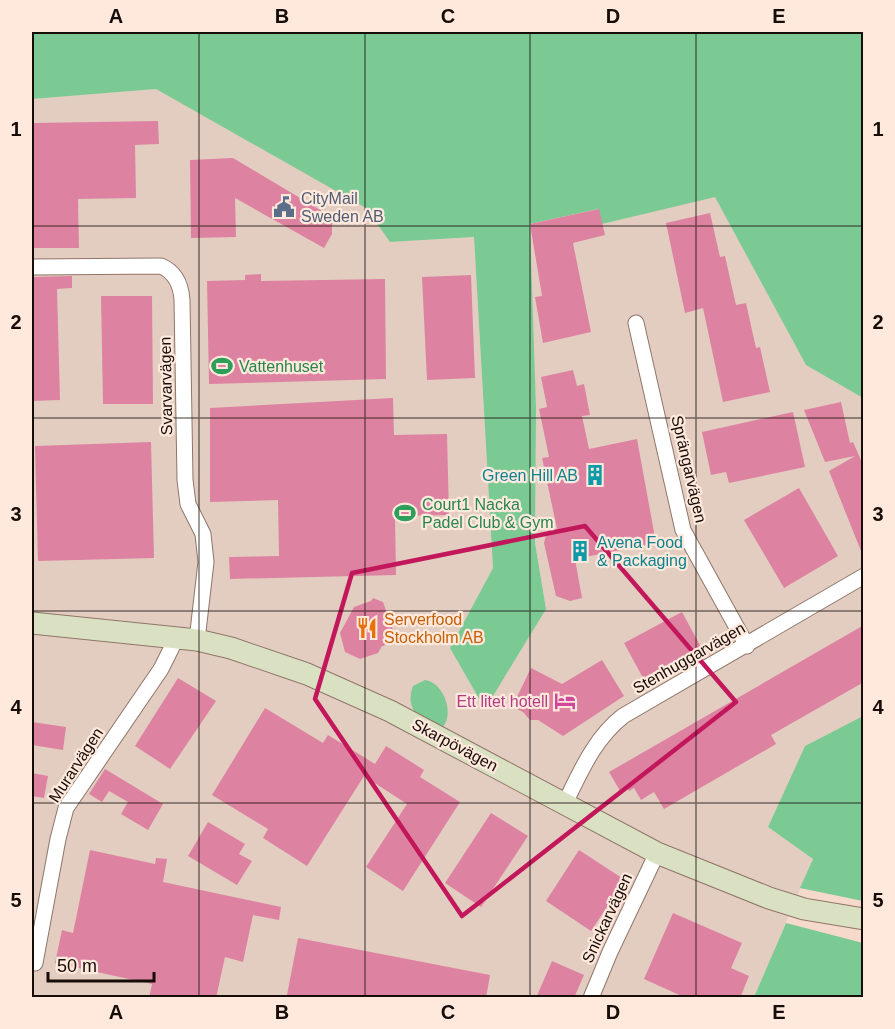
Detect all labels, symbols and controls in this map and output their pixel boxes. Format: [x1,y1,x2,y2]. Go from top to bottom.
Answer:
text: A [109,5,123,27]
text: B [275,5,289,27]
text: C [441,5,455,27]
text: D [606,5,620,27]
text: E [772,5,786,27]
text: 1 [10,118,22,140]
text: 1 [872,118,884,140]
place label: CityMail Sweden AB [301,190,384,225]
public building icon: CityMail Sweden AB [272,195,296,219]
text: 2 [10,311,22,333]
text: 2 [872,311,884,333]
street label: Svarvarvägen [157,336,175,436]
sports icon: Vattenhuset [210,354,234,378]
place label: Vattenhuset [239,358,324,375]
street label: Sprängarvägen [668,414,710,524]
building icon: Green Hill AB [583,463,607,487]
place label: Green Hill AB [482,467,578,484]
place label: Court1 Nacka Padel Club & Gym [422,496,554,531]
sports icon: Court1 Nacka Padel Club & Gym [393,501,417,525]
text: 3 [10,503,22,525]
text: 3 [872,503,884,525]
place label: Avena Food & Packaging [597,534,687,569]
building icon: Avena Food & Packaging [568,539,592,563]
place label: Serverfood Stockholm AB [384,611,484,646]
restaurant icon: Serverfood Stockholm AB [355,616,379,640]
street label: Stenhuggarvägen [630,619,748,697]
hotel icon: Ett litet hotell [553,689,577,713]
place label: Ett litet hotell [456,693,548,710]
text: 4 [10,696,22,718]
text: 4 [872,696,884,718]
street label: Skarpövägen [409,715,501,775]
street label: Murarvägen [46,725,106,805]
street label: Snickarvägen [579,870,635,966]
text: 5 [10,889,22,911]
text: 5 [872,889,884,911]
scale bar [48,945,154,983]
text: 50 m [57,956,97,976]
text: A [109,1001,123,1023]
text: B [275,1001,289,1023]
text: C [441,1001,455,1023]
text: D [606,1001,620,1023]
text: E [772,1001,786,1023]

